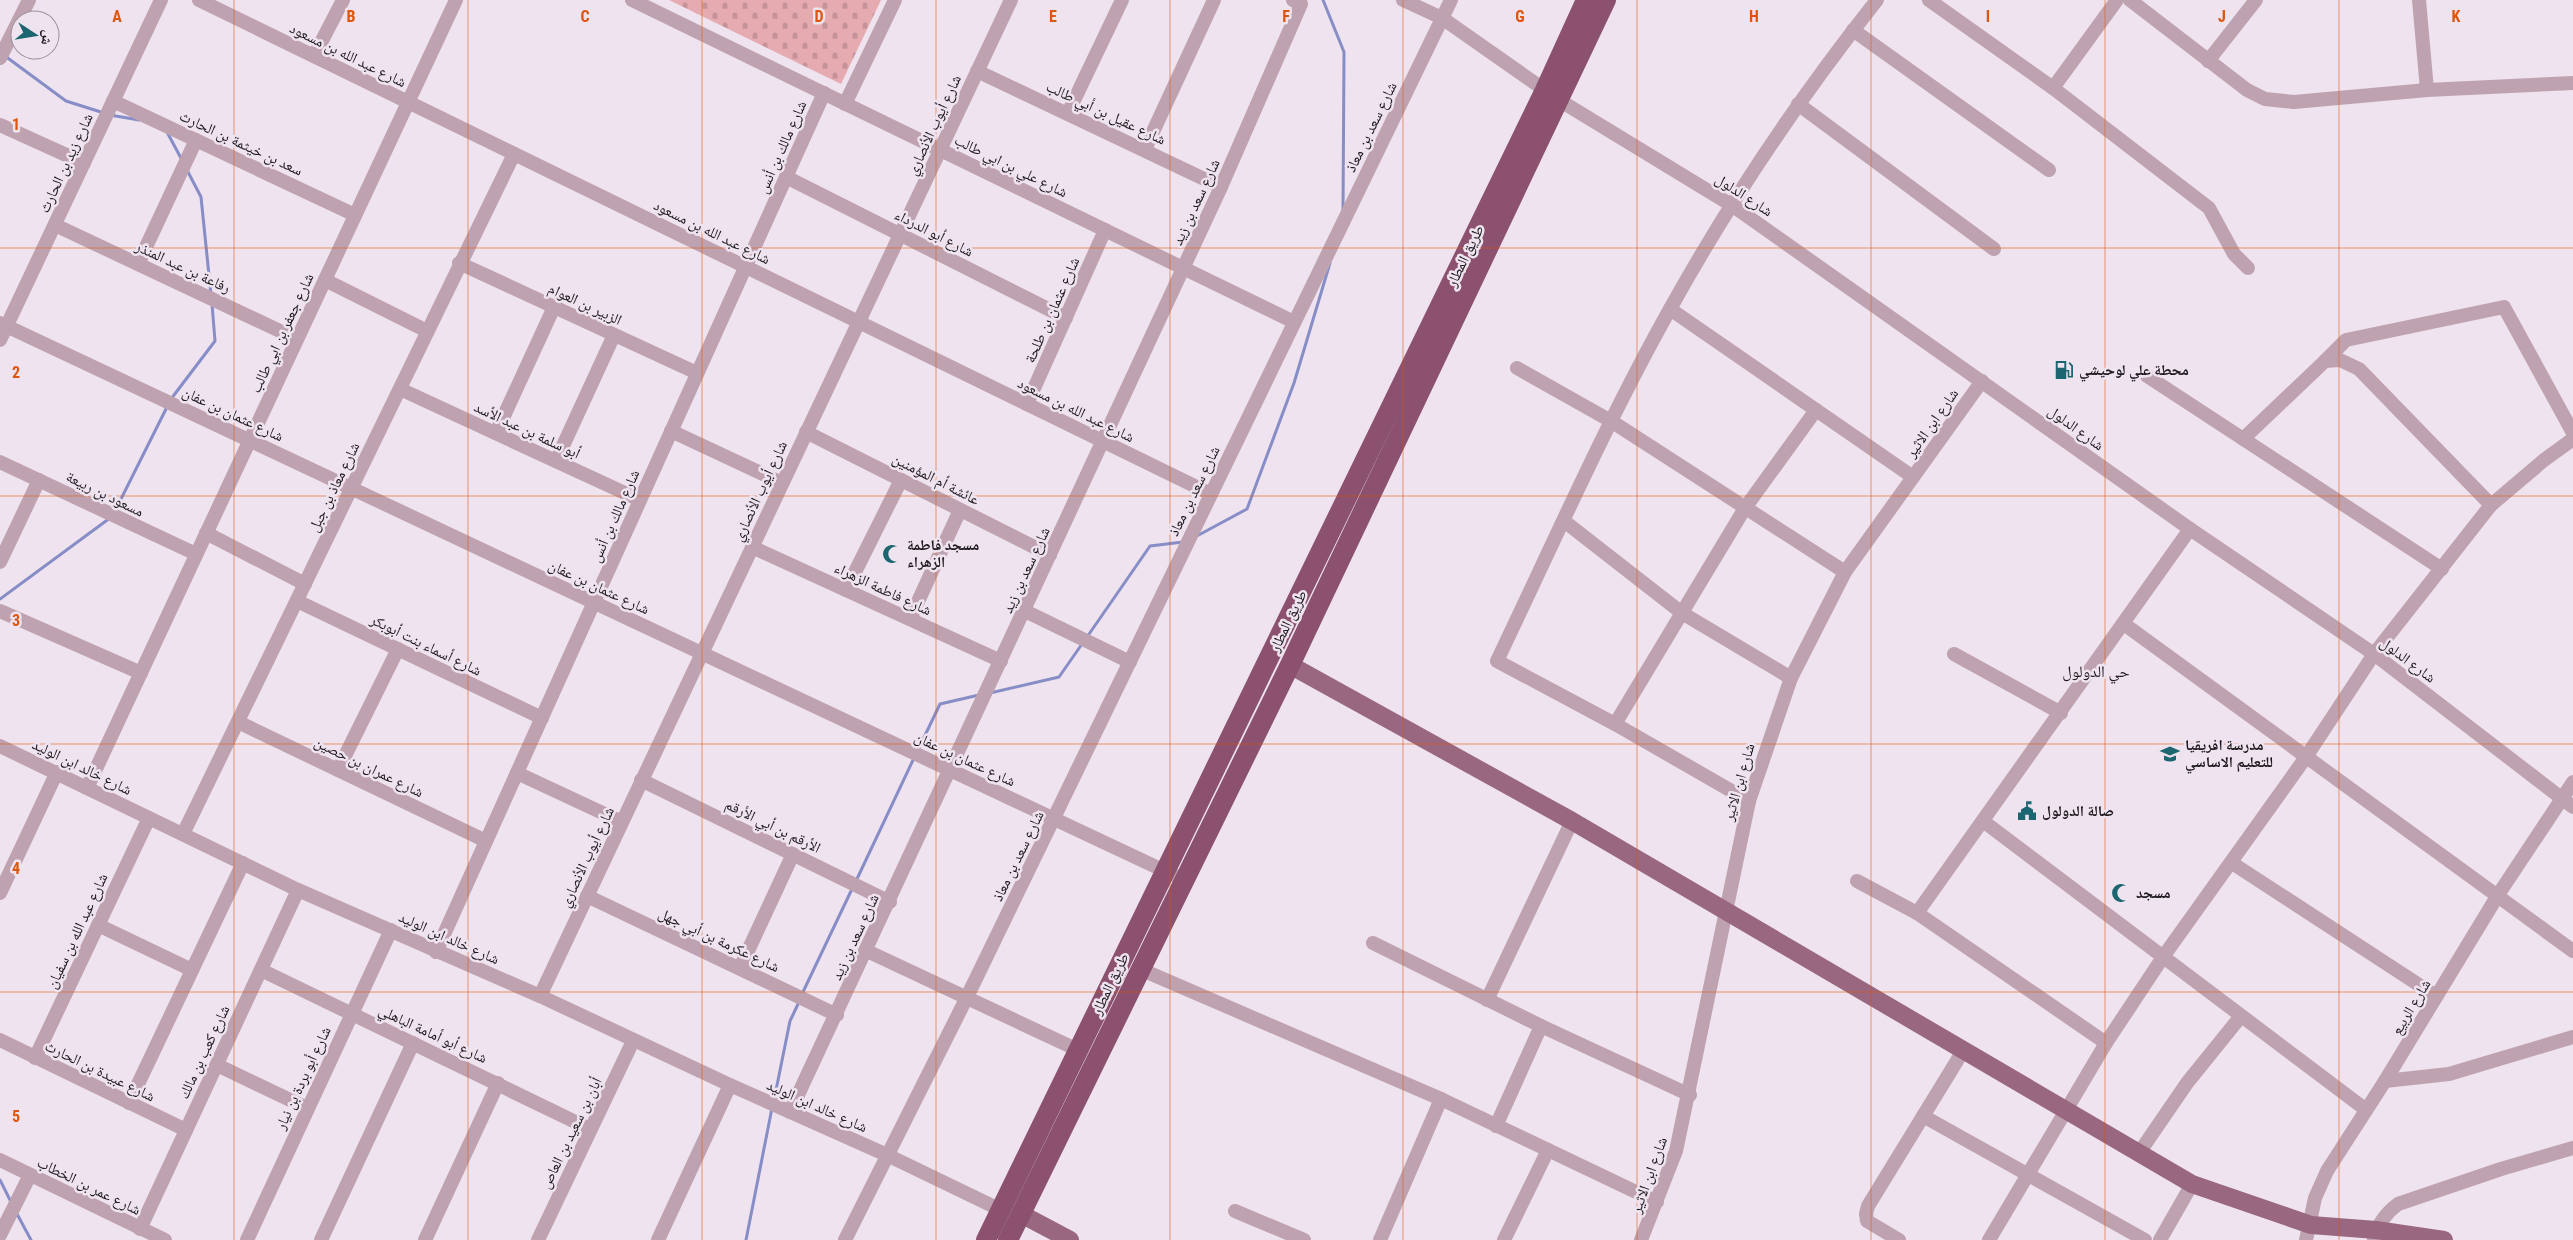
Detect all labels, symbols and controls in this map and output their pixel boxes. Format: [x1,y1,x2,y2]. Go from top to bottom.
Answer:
text: A [112,7,122,26]
text: B [347,7,356,26]
text: C [580,7,590,26]
text: D [814,7,824,26]
text: E [1049,7,1057,26]
text: F [1282,7,1290,26]
text: G [1515,7,1525,26]
text: H [1749,7,1759,26]
text: I [1986,7,1990,26]
text: J [2218,7,2226,26]
text: K [2452,7,2461,26]
north arrow [10,10,60,60]
street label: شارع عبد الله بن مسعود [286,19,409,92]
text: ش [37,29,57,47]
street label: شارع أيوب الأنصاري [903,72,968,179]
street label: شارع عقيل بن أبي طالب [1042,77,1169,151]
street label: شارع سعد بن معاذ [1341,79,1402,175]
street label: شارع مالك بن أنس [754,98,811,197]
street label: سعد بن خيثمة بن الحارث [176,107,306,180]
street label: شارع زيد بن الحارث [35,110,98,216]
text: 1 [12,115,20,134]
street label: شارع علي بن ابي طالب [950,131,1071,204]
street label: شارع سعد بن زيد [1168,156,1225,248]
street label: شارع الدلول [1711,170,1776,221]
street label: شارع عبد الله بن مسعود [650,196,773,269]
street label: شارع أبو الدرداء [891,205,977,262]
street label: طريق المطار [1442,222,1489,291]
street label: رفاعة بن عبد المنذر [131,237,234,298]
street label: شارع عثمان بن طلحة [1021,254,1084,366]
street label: شارع جعفر بن ابي طالب [246,270,320,397]
street label: الزبير بن العوام [545,279,625,330]
fuel station icon: محطة علي لوحيشي [2053,359,2075,381]
place label: محطة علي لوحيشي [2079,361,2189,382]
text: 2 [12,363,20,382]
street label: شارع عبد الله بن مسعود [1014,374,1137,447]
street label: شارع عثمان بن عفان [179,383,287,446]
street label: شارع ابن الاثير [1901,385,1963,462]
street label: أبو سلمة بن عبد الأسد [471,397,583,463]
street label: شارع الدلول [2044,402,2108,455]
street label: شارع أيوب الأنصاري [729,438,794,545]
street label: شارع معاذ بن جبل [305,439,364,535]
street label: شارع سعد بن معاذ [1164,443,1225,539]
street label: عائشة أم المؤمنين [889,449,983,510]
street label: مسعود بن ربيعة [63,467,147,522]
street label: شارع مالك بن أنس [587,467,644,566]
street label: شارع سعد بن زيد [998,524,1055,616]
place label: مسجد فاطمة الزهراء [907,536,979,571]
mosque icon: مسجد فاطمة الزهراء [881,543,903,565]
street label: شارع عثمان بن عفان [545,556,653,619]
street label: شارع فاطمة الزهراء [831,559,934,620]
street label: طريق المطار [1265,587,1312,656]
street label: شارع أسماء بنت أبوبكر [366,610,485,681]
text: 3 [12,611,20,630]
street label: شارع الدلول [2376,633,2439,688]
district label: حي الدولول [2062,662,2130,684]
street label: شارع عثمان بن عفان [911,728,1019,791]
street label: شارع عمران بن حصين [311,733,427,802]
street label: شارع خالد ابن الوليد [29,735,135,800]
place label: مدرسة افريقيا للتعليم الاساسي [2185,736,2273,774]
street label: شارع ابن الاثير [1719,741,1760,824]
school or university icon: مدرسة افريقيا للتعليم الاساسي [2159,743,2181,765]
street label: الأرقم بن أبي الأرقم [721,795,824,859]
public building icon: صالة الدولول [2016,800,2038,822]
place label: صالة الدولول [2042,802,2114,820]
street label: شارع أيوب الأنصاري [556,804,621,911]
street label: شارع سعد بن معاذ [988,808,1049,904]
text: 4 [12,859,20,878]
street label: شارع عبد الله بن سفيان [42,870,113,992]
mosque icon: مسجد [2110,882,2132,904]
place label: مسجد [2136,884,2171,902]
street label: شارع سعد بن زيد [827,891,884,983]
street label: شارع عكرمة بن أبي جهل [654,904,782,979]
street label: شارع خالد ابن الوليد [395,908,502,969]
street label: طريق المطار [1087,950,1134,1019]
street label: شارع الربيع [2387,976,2435,1038]
street label: شارع أبو أمامة الباهلي [375,1001,490,1070]
street label: شارع كعب بن مالك [174,1002,235,1102]
street label: شارع أبو بردة بن نيار [271,1024,336,1134]
street label: شارع عبيدة بن الحارث [42,1037,158,1106]
street label: أبان بن سعيد بن العاص [536,1074,607,1192]
street label: شارع خالد ابن الوليد [763,1076,870,1137]
text: 5 [12,1107,20,1126]
street label: شارع ابن الاثير [1627,1134,1672,1217]
street label: شارع عمر بن الخطاب [34,1153,144,1220]

